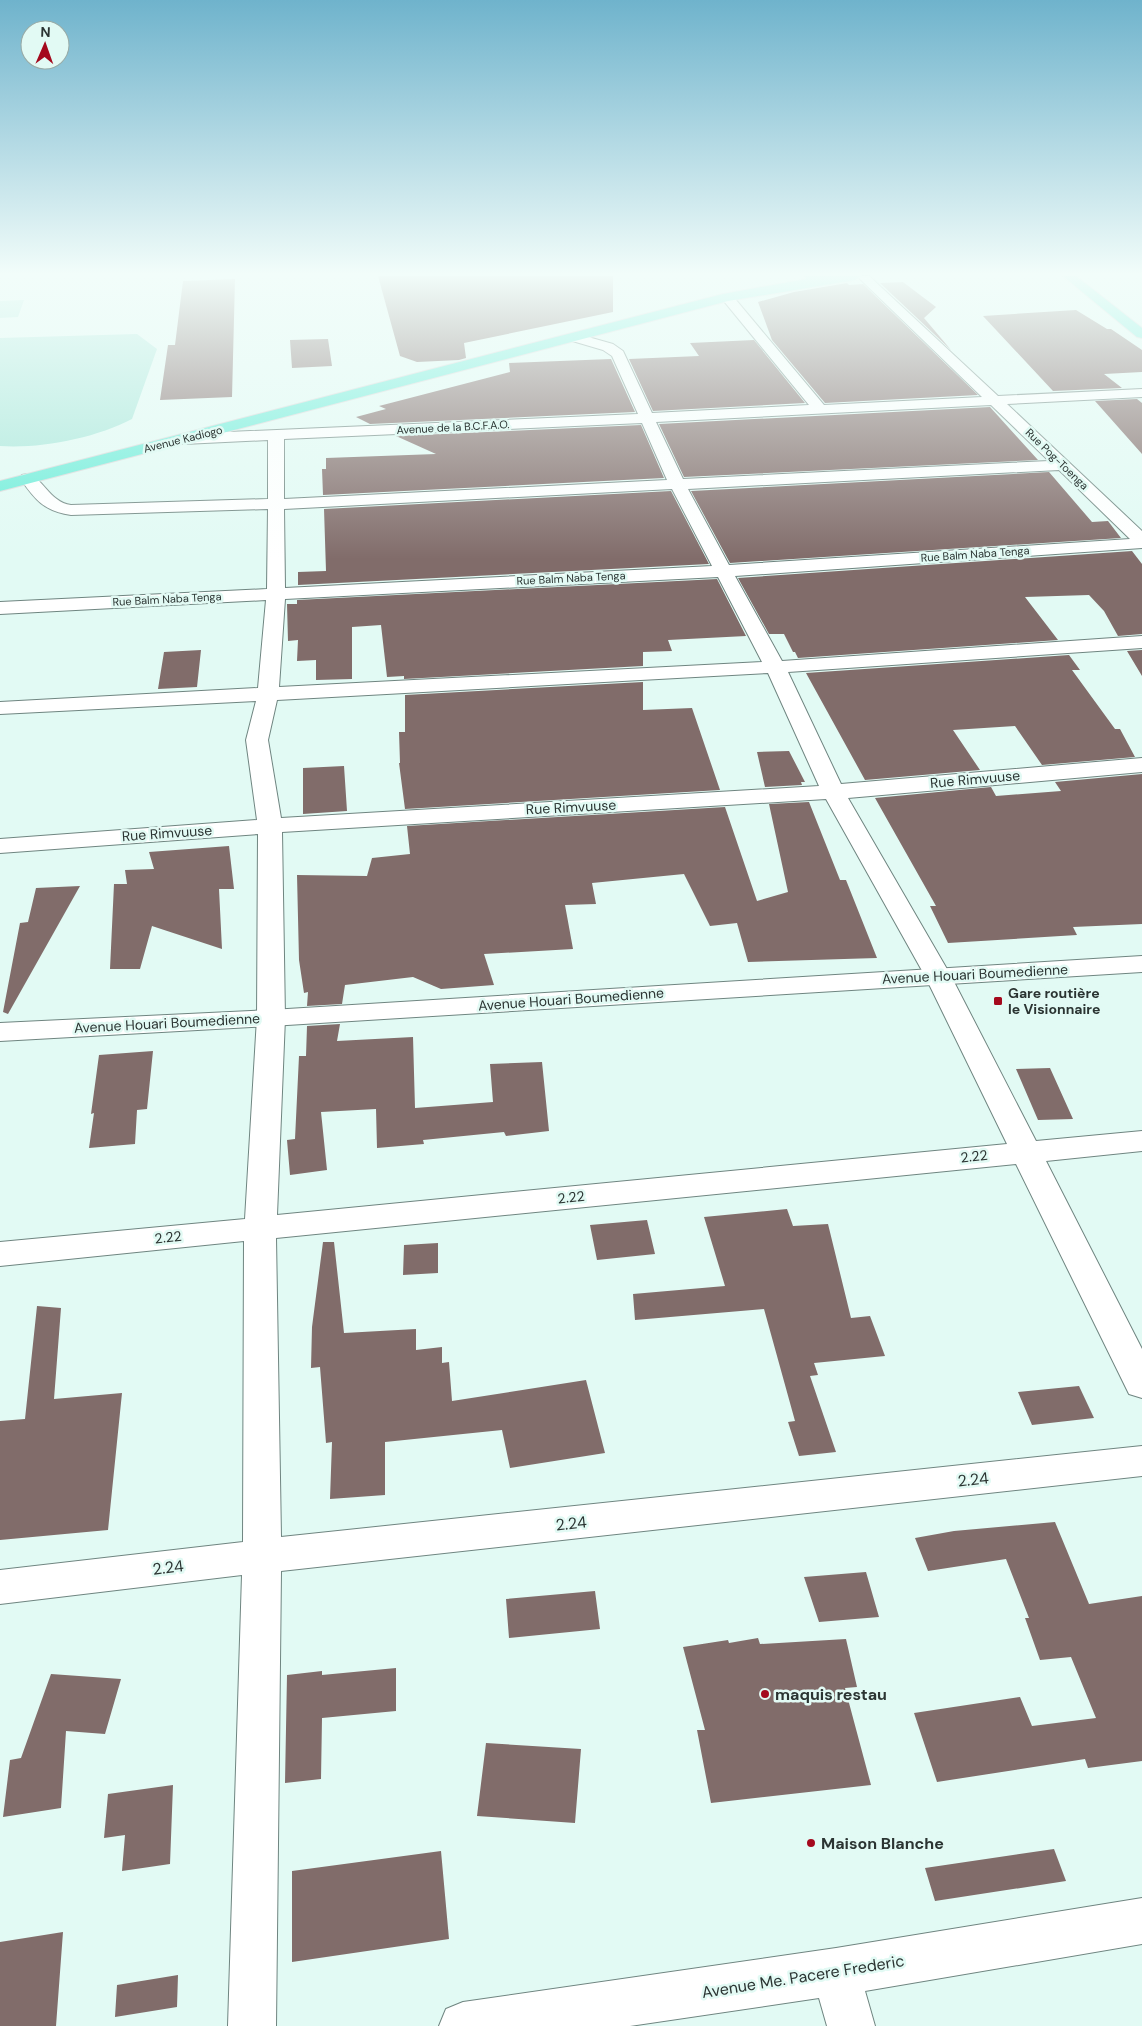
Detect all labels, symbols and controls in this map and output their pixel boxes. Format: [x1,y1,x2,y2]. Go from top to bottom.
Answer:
north arrow [20,20,70,70]
text: N [40,23,51,41]
street label: Avenue de la B.C.F.A.O. [396,417,510,437]
street label: Avenue Kadiogo [142,422,224,456]
street label: Rue Pog-Toenga [1023,425,1091,493]
street label: Rue Balm Naba Tenga [920,543,1030,565]
street label: Rue Balm Naba Tenga [516,568,626,588]
street label: Rue Balm Naba Tenga [112,589,222,609]
street label: Rue Rimvuuse [929,766,1021,792]
street label: Rue Rimvuuse [525,796,617,818]
street label: Rue Rimvuuse [121,821,213,845]
street label: Avenue Houari Boumedienne [881,960,1069,988]
street label: Avenue Houari Boumedienne [477,984,665,1014]
place label: Gare routière le Visionnaire [1008,984,1100,1018]
marker: Gare routière le Visionnaire [992,995,1004,1007]
street label: Avenue Houari Boumedienne [73,1009,261,1037]
street label: 2.22 [960,1146,988,1166]
street label: 2.22 [557,1187,585,1207]
street label: 2.22 [154,1227,182,1247]
street label: 2.24 [957,1467,990,1492]
street label: 2.24 [555,1511,588,1536]
street label: 2.24 [151,1555,185,1580]
place label: maquis restau [775,1684,887,1705]
marker: maquis restau [759,1688,771,1700]
place label: Maison Blanche [821,1833,944,1854]
marker: Maison Blanche [805,1837,817,1849]
street label: Avenue Me. Pacere Frederic [700,1950,906,2003]

